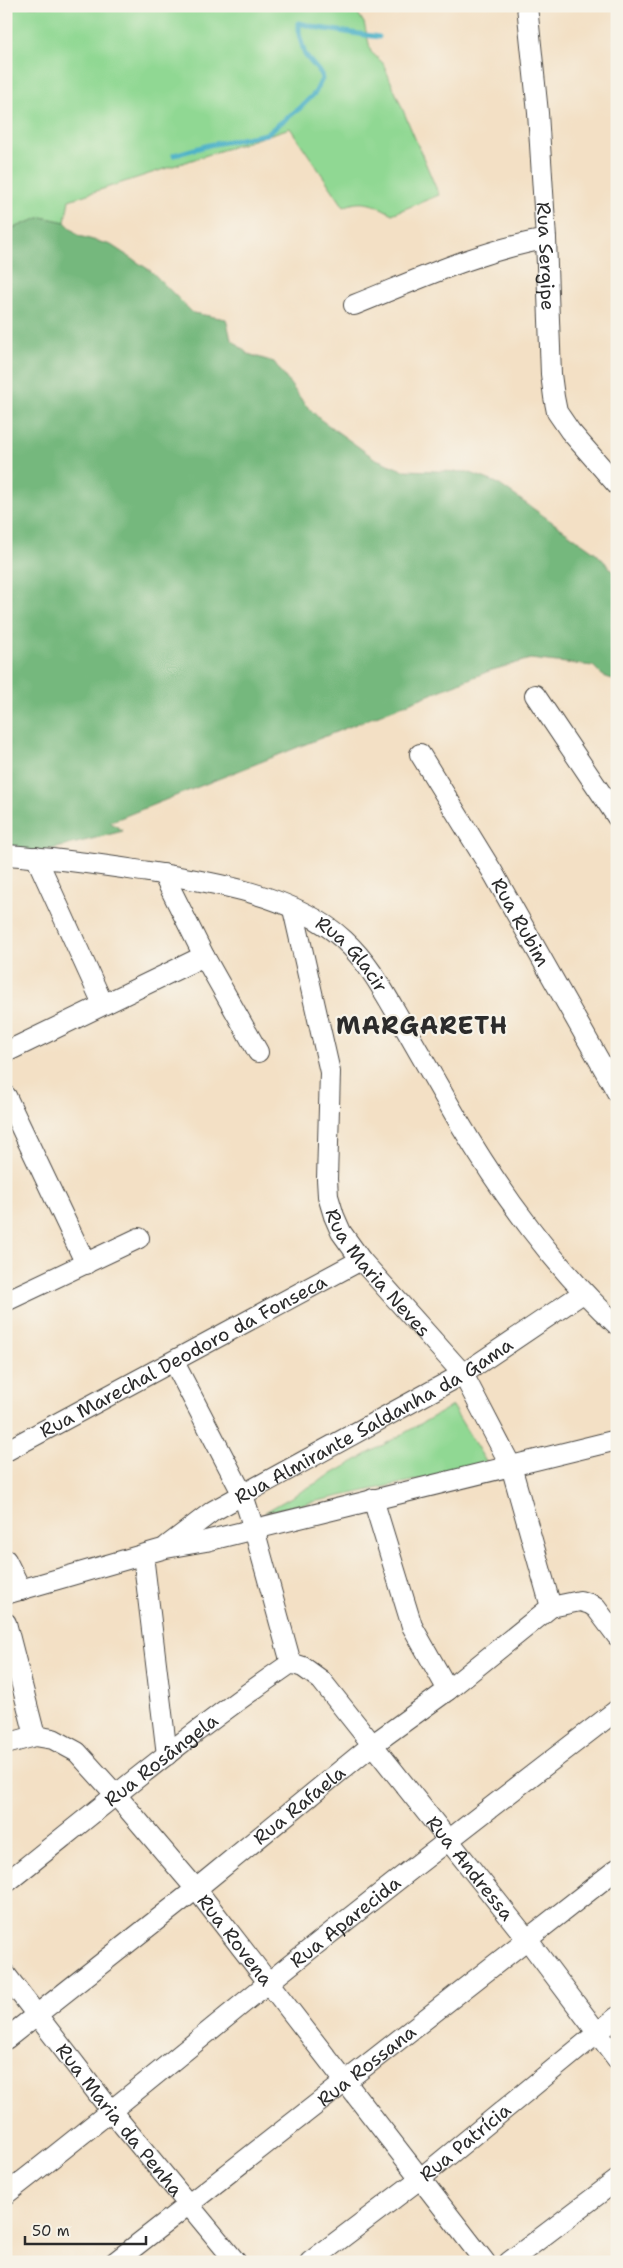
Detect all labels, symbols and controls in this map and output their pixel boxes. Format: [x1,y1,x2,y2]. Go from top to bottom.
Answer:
street label: Rua Sergipe [531,201,561,311]
street label: Rua Rubim [485,874,555,971]
street label: Rua Glacir [311,910,393,997]
district label: MARGARETH [336,1010,508,1042]
street label: Rua Maria Neves [320,1206,436,1342]
street label: Rua Marechal Deodoro da Fonseca [35,1269,331,1444]
street label: Rua Almirante Saldanha da Gama [230,1332,518,1510]
street label: Rua Rosângela [99,1708,223,1812]
street label: Rua Rafaela [248,1760,351,1850]
street label: Rua Andressa [421,1811,520,1926]
street label: Rua Aparecida [285,1870,406,1973]
street label: Rua Rovena [192,1889,279,1991]
street label: Rua Rossana [312,2019,421,2112]
street label: Rua Maria da Penha [50,2038,189,2202]
street label: Rua Patrícia [414,2097,516,2187]
scale bar [25,2213,146,2245]
text: 50 m [32,2221,70,2241]

